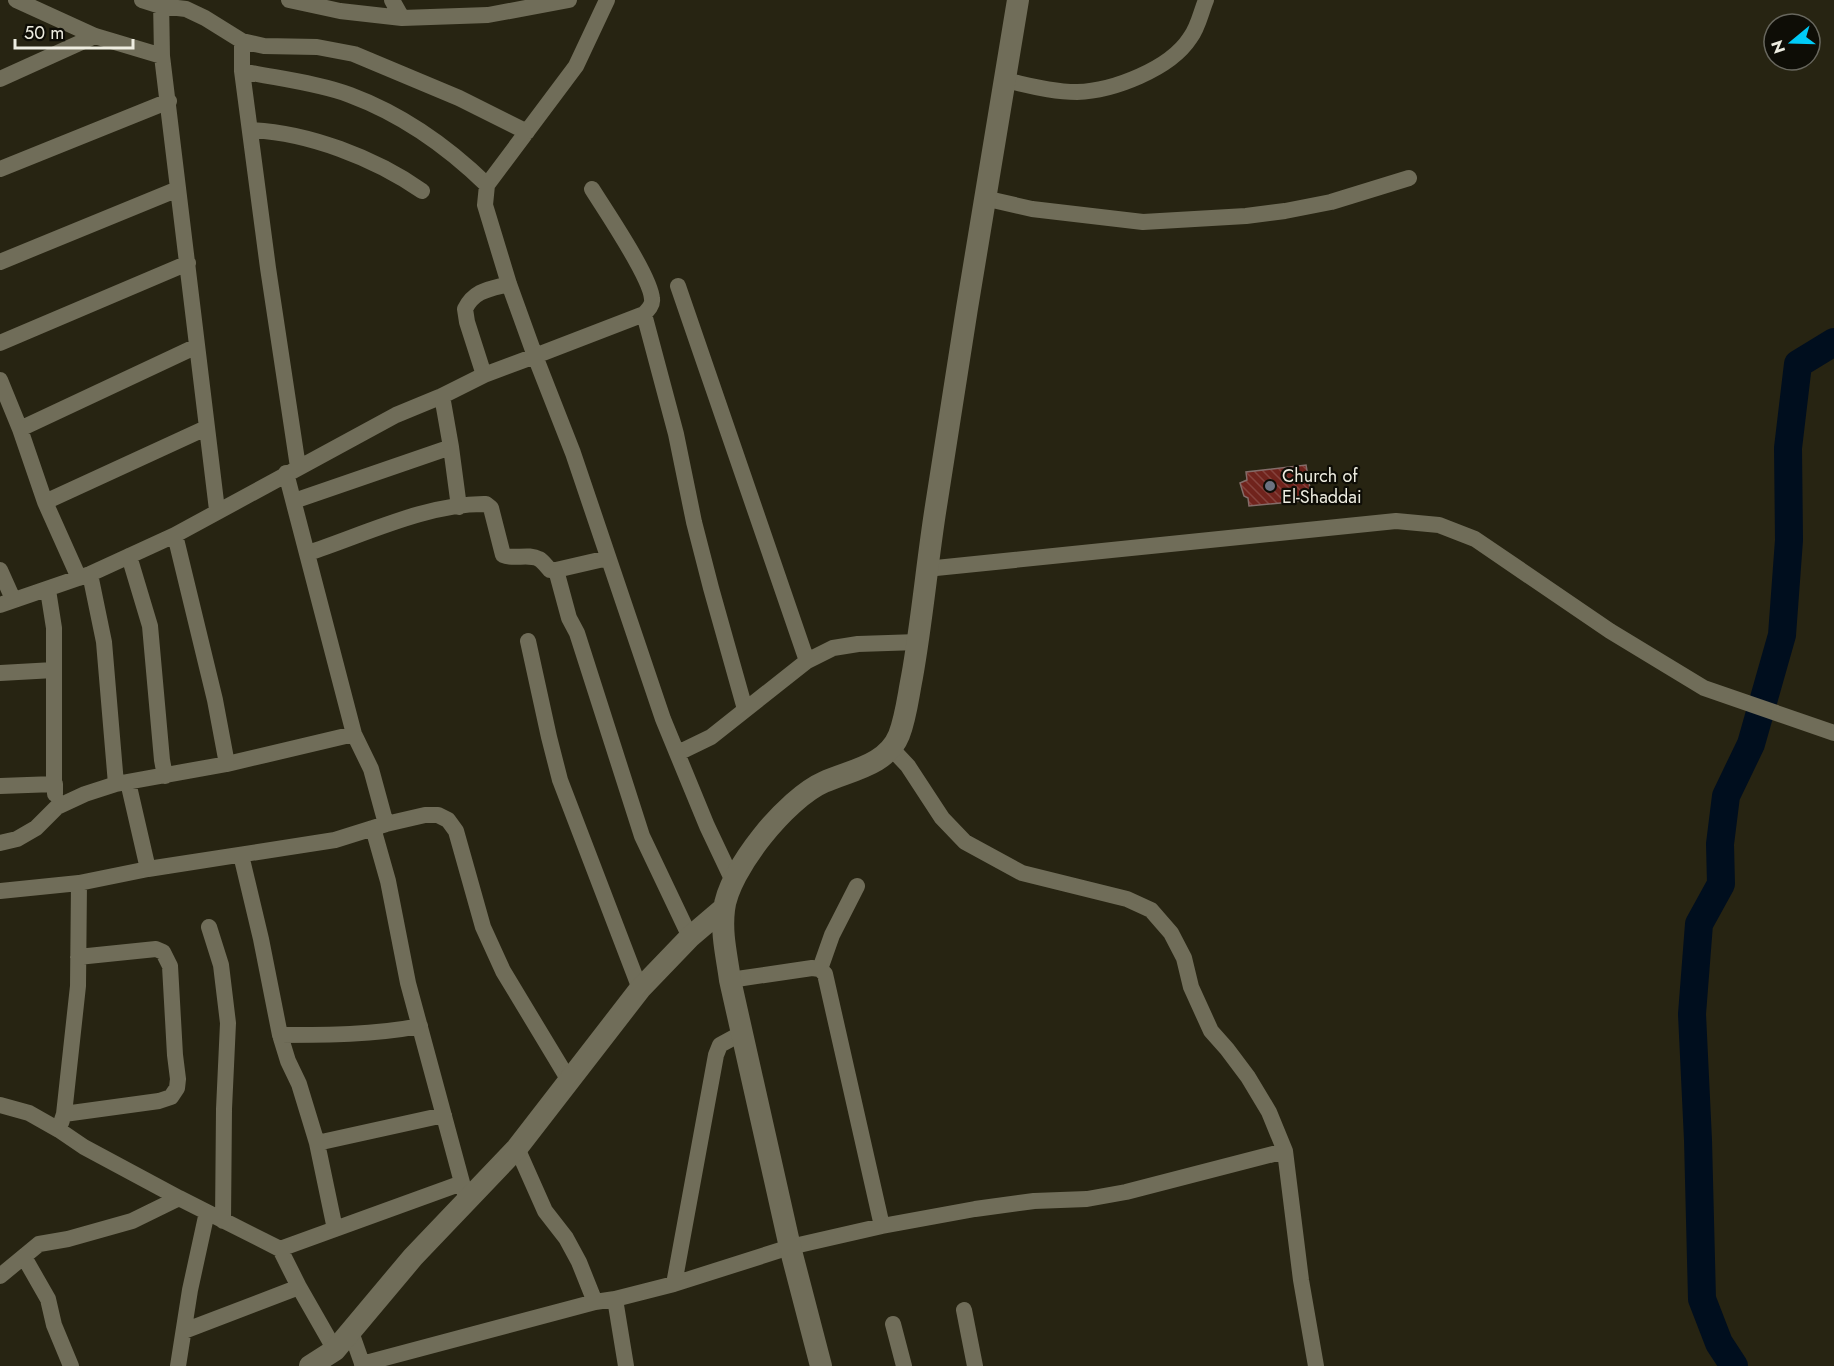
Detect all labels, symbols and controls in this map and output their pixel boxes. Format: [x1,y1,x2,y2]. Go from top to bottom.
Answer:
scale bar [15,12,134,50]
north arrow [1762,12,1822,72]
text: 50 m [24,20,64,46]
text: N [1765,37,1791,56]
place label: Church of El-Shaddai [1282,463,1362,510]
marker: Church of El-Shaddai [1263,479,1277,493]

